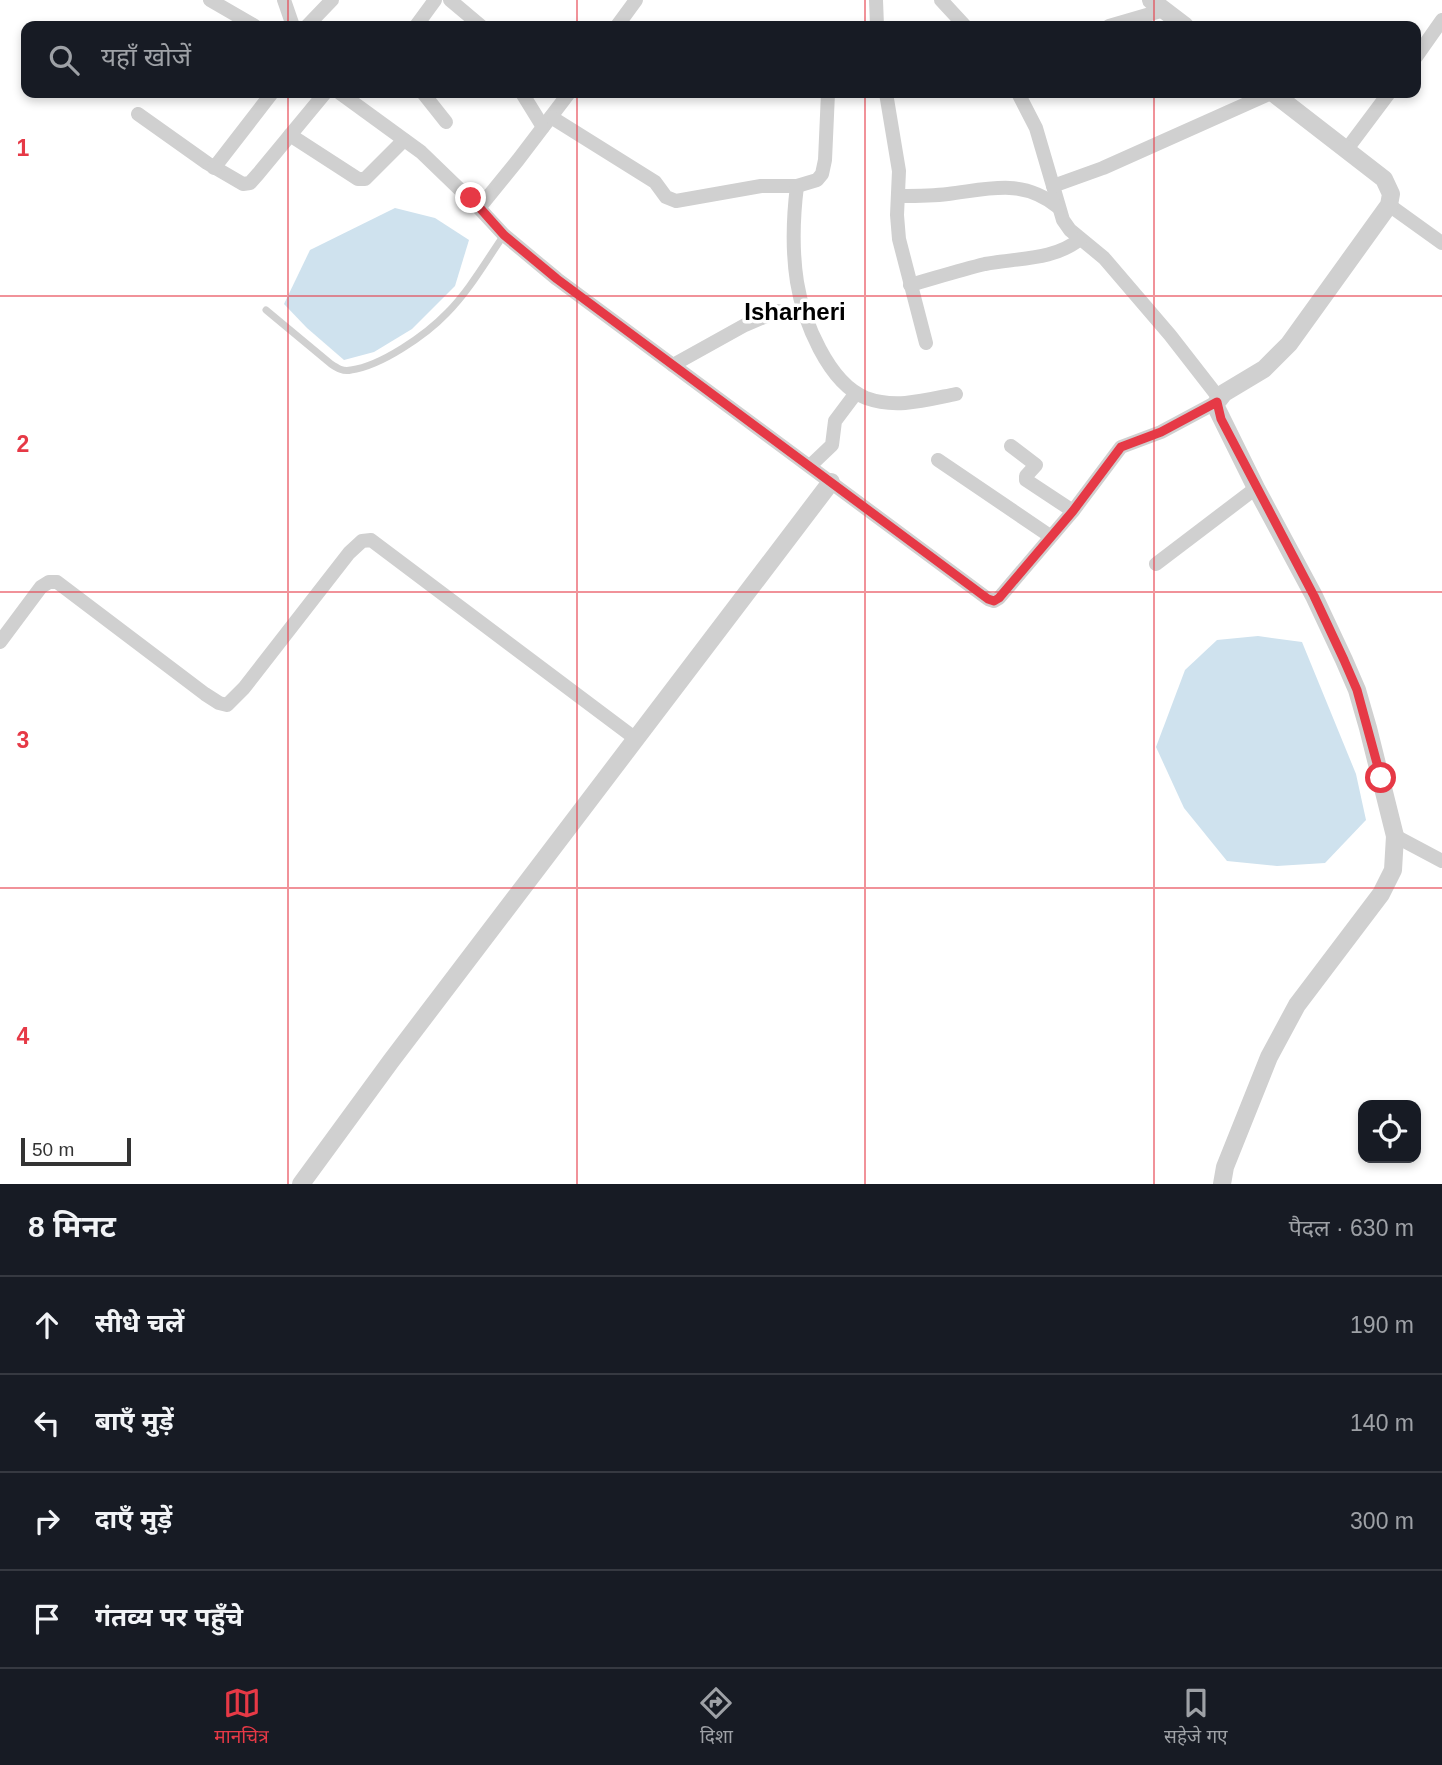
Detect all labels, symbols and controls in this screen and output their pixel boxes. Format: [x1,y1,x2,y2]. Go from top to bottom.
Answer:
search box [21,21,1421,98]
icon: search [45,41,83,79]
text: यहाँ खोजें [101,42,191,72]
text: 1 [17,135,30,161]
route end [455,182,486,213]
district label: Isharheri [744,298,846,325]
text: 2 [17,431,29,457]
text: 3 [17,727,29,753]
route start [1365,762,1396,793]
text: 4 [17,1023,30,1049]
map controls [1358,1100,1421,1163]
button: locate [1358,1100,1421,1163]
scale bar [21,1135,131,1167]
text: 50 m [32,1139,74,1160]
text: 8 मिनट [28,1210,116,1243]
text: पैदल · 630 m [1289,1215,1414,1241]
icon: ahead [28,1306,66,1344]
text: सीधे चलें [95,1308,184,1338]
text: 190 m [1350,1312,1414,1338]
icon: left [28,1404,66,1442]
text: बाएँ मुड़ें [95,1406,174,1436]
text: 140 m [1350,1410,1414,1436]
icon: right [28,1502,66,1540]
text: दाएँ मुड़ें [95,1504,172,1534]
text: 300 m [1350,1508,1414,1534]
icon: arrive [28,1600,66,1638]
text: गंतव्य पर पहुँचे [95,1602,243,1632]
tab: मानचित्र [214,1684,269,1751]
tab: दिशा [697,1684,735,1751]
tab: सहेजे गए [1164,1684,1228,1751]

